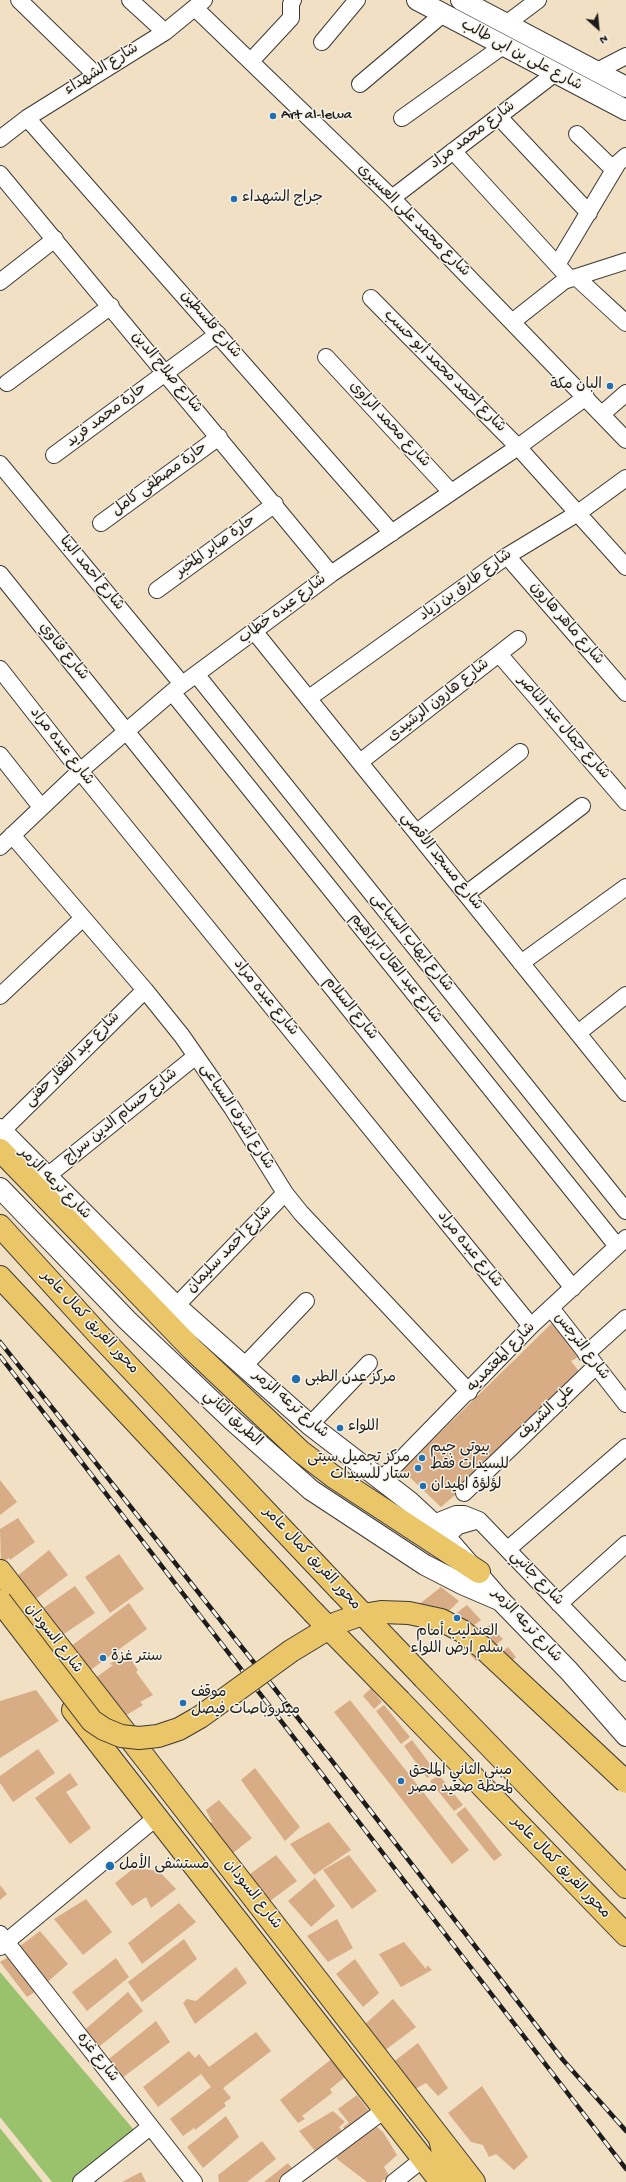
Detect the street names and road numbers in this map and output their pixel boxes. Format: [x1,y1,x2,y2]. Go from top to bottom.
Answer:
street label: شارع على بن ابى طالب [457,16,585,96]
street label: شارع الشهداء [62,40,142,100]
street label: شارع محمد مراد [427,98,519,174]
street label: شارع محمد على العسيرى [353,161,473,281]
street label: شارع فلسطين [176,287,244,363]
street label: شارع أحمد محمد أبو حسب [379,307,509,437]
street label: شارع صلاح الدين [127,328,205,418]
street label: شارع محمد الراوى [345,378,433,472]
street label: حارة محمد فريد [63,380,151,452]
street label: حارة مصطفى كامل [109,439,211,521]
street label: حارة صابر المخبر [172,512,260,582]
street label: شارع أحمد البنا [55,533,127,615]
street label: شارع طارق بن زياد [416,546,516,626]
street label: شارع عبده خطاب [236,571,330,649]
street label: شارع ماهر هارون [525,579,607,669]
street label: شارع قناوي [34,619,92,685]
street label: شارع هارون الرشيدى [385,656,493,746]
street label: شارع جمال عبد الناصر [513,672,613,784]
street label: شارع عبده مراد [25,705,97,789]
street label: شارع مسجد الاقصي [396,809,486,915]
street label: شارع ايهاب السباعى [366,890,456,996]
street label: شارع عبد العال ابراهيم [345,910,445,1028]
street label: شارع عبده مراد [228,956,302,1040]
street label: شارع السلام [319,974,381,1044]
street label: شارع عبد الغفار حفنى [22,1009,124,1111]
street label: شارع اشرف السباعى [195,1061,277,1173]
street label: شارع حسام الدين سراج [60,1065,182,1169]
street label: شارع ترعه الزمر [14,1144,94,1224]
street label: شارع أحمد سليمان [184,1202,276,1298]
street label: شارع عبده مراد [432,1208,506,1292]
street label: محور الفريق كمال عامر [36,1267,142,1379]
street label: شارع النرجس [549,1310,613,1384]
street label: شارع المعتمديه [464,1319,540,1397]
street label: شارع ترعه الزمر [248,1367,332,1443]
street label: علي الشريف [515,1382,579,1444]
street label: الطريق الثاني [199,1387,265,1451]
street label: محور الفريق كمال عامر [258,1503,364,1615]
street label: شارع جانبي [505,1548,567,1610]
street label: شارع ترعه الزمر [487,1585,565,1667]
street label: شارع السودان [20,1601,86,1677]
street label: محور الفريق كمال عامر [507,1813,613,1923]
street label: شارع السودان [219,1857,285,1933]
street label: شارع غزه [72,2030,122,2086]

